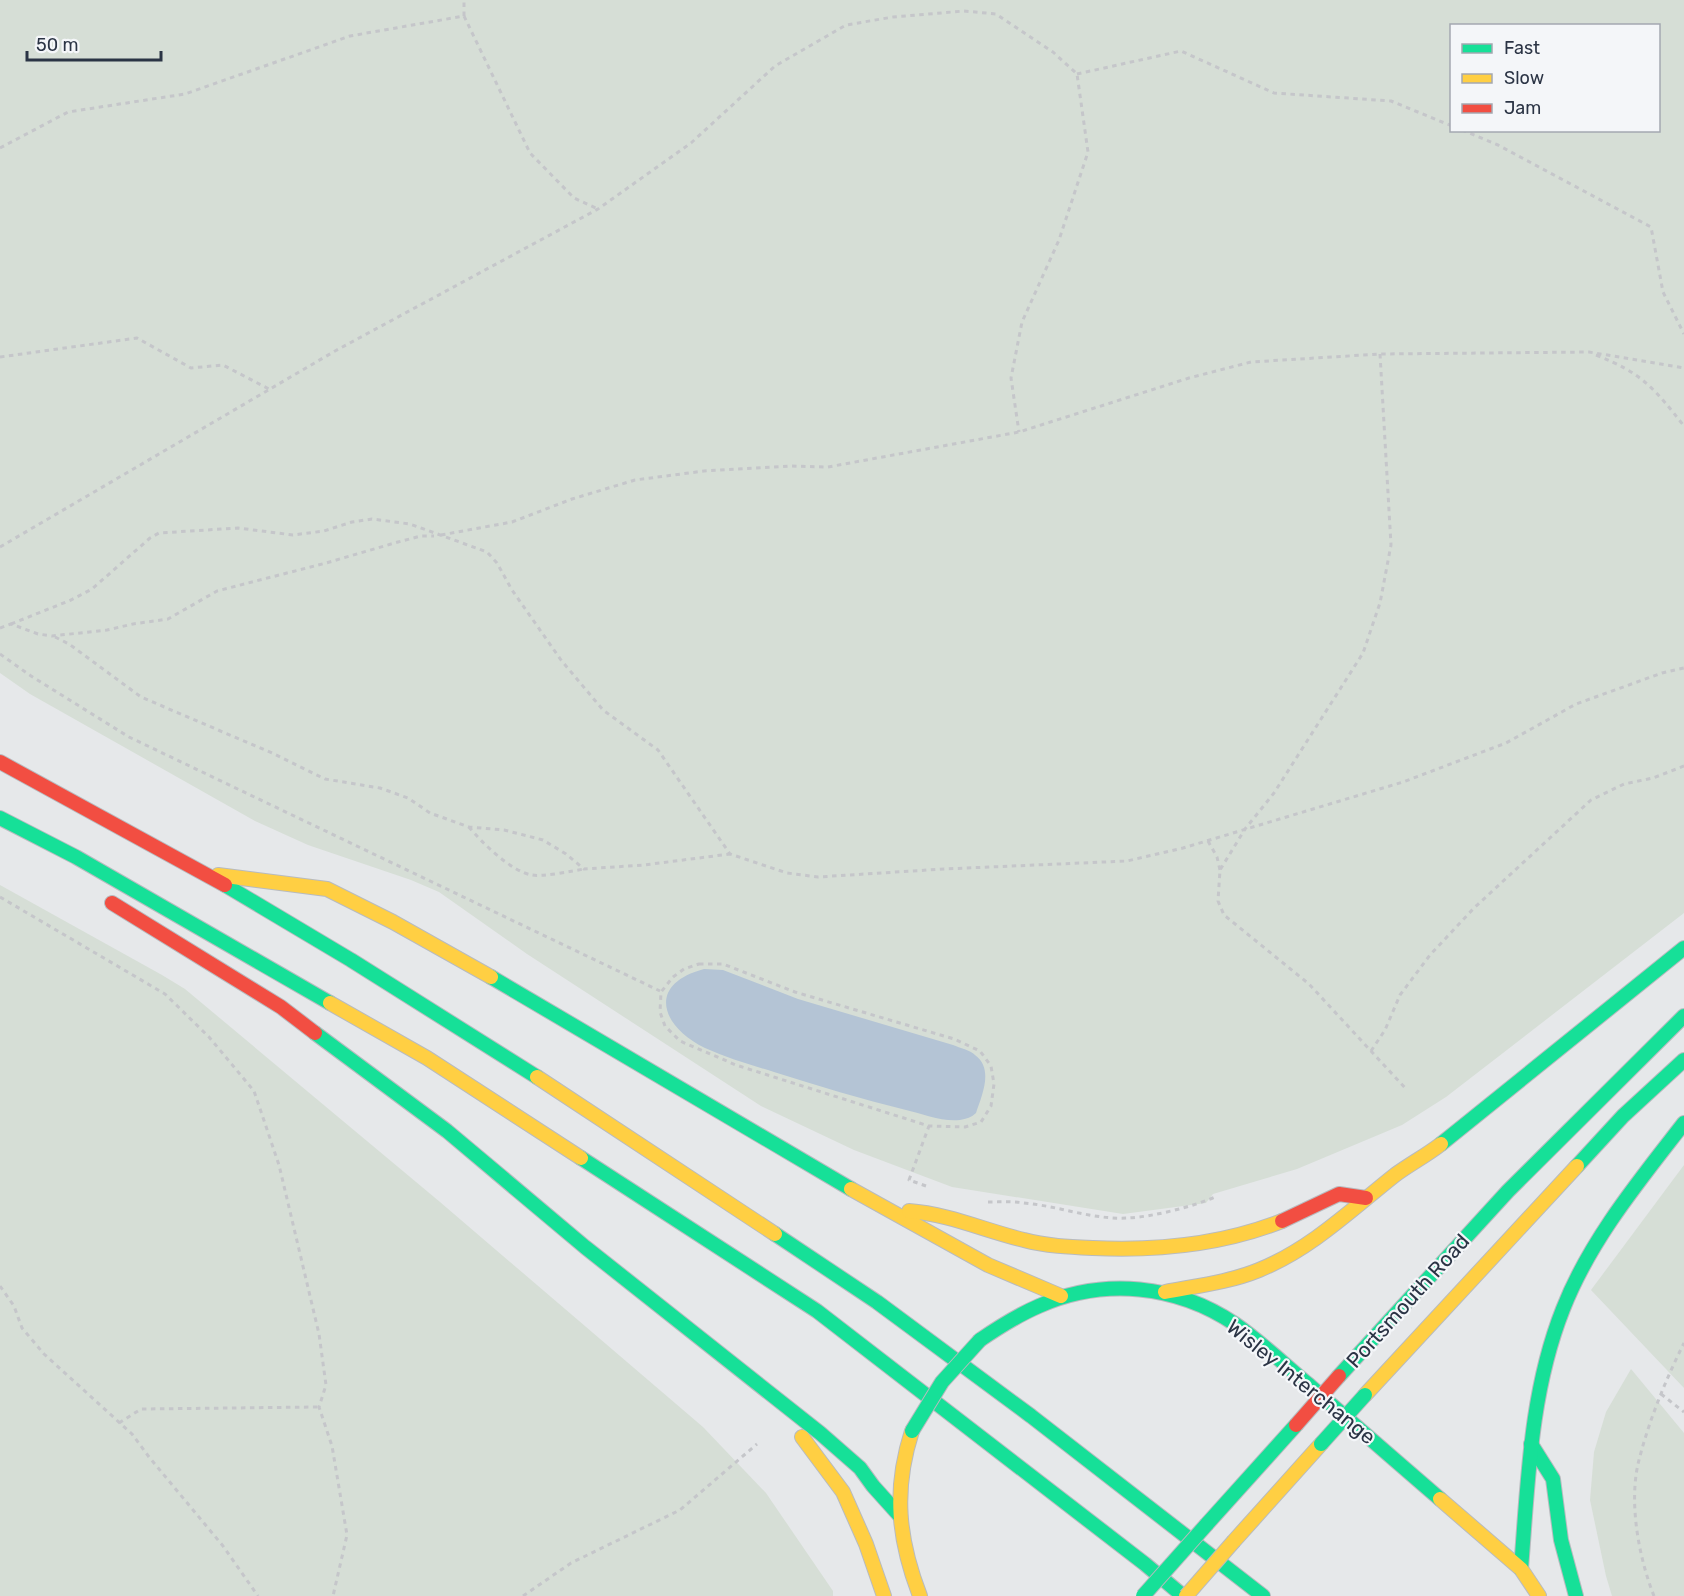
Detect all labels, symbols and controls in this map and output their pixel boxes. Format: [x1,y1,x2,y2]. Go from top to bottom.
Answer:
scale bar [27,24,160,62]
legend [1450,24,1660,132]
text: 50 m [36,34,79,56]
text: Fast [1504,37,1540,59]
text: Slow [1504,67,1544,89]
text: Jam [1504,97,1541,119]
street label: Portsmouth Road [1341,1229,1474,1373]
street label: Wisley Interchange [1222,1314,1381,1449]

